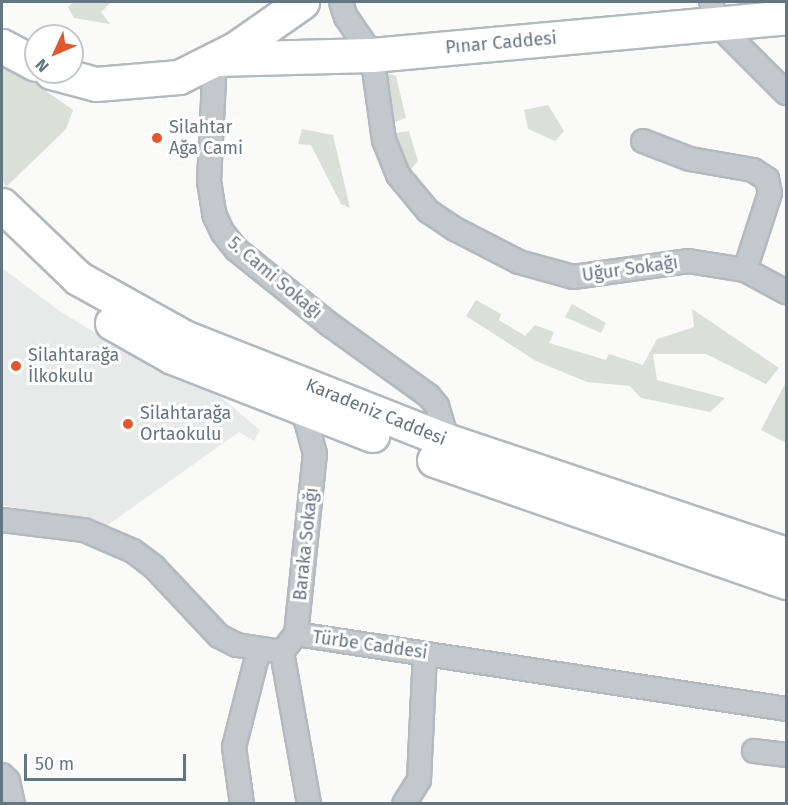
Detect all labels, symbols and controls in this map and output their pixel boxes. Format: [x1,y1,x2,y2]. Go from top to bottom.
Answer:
north arrow [24,24,84,84]
street label: Pınar Caddesi [444,27,558,59]
text: N [32,55,53,76]
place label: Silahtar Ağa Cami [169,117,243,160]
marker: Silahtar Ağa Cami [150,131,164,145]
street label: 5. Cami Sokağı [223,232,327,324]
street label: Uğur Sokağı [581,252,679,286]
place label: Silahtarağa İlkokulu [28,345,119,388]
marker: Silahtarağa İlkokulu [9,359,23,373]
street label: Karadeniz Caddesi [303,374,449,450]
place label: Silahtarağa Ortaokulu [140,403,231,446]
marker: Silahtarağa Ortaokulu [121,417,135,431]
street label: Baraka Sokağı [289,486,323,602]
street label: Türbe Caddesi [311,626,429,664]
scale bar [27,742,189,780]
text: 50 m [35,753,74,775]

